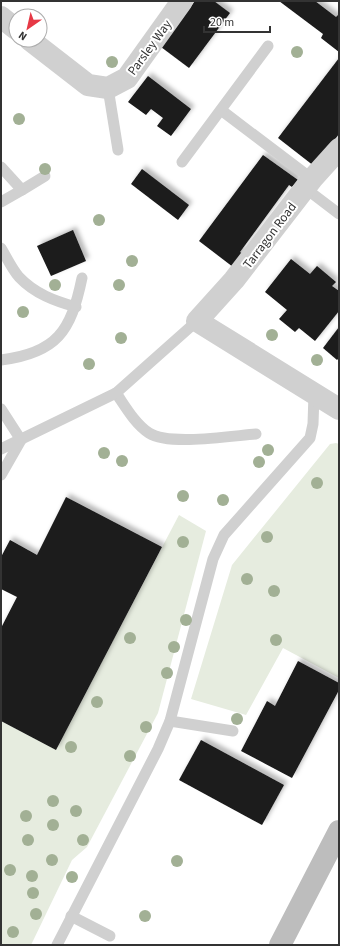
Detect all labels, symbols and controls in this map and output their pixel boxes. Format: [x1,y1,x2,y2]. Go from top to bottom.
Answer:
north arrow [8,8,48,48]
scale bar [204,8,270,34]
text: 20 m [210,14,234,31]
street label: Parsley Way [124,16,176,79]
text: N [15,28,30,44]
street label: Tarragon Road [239,199,301,273]

